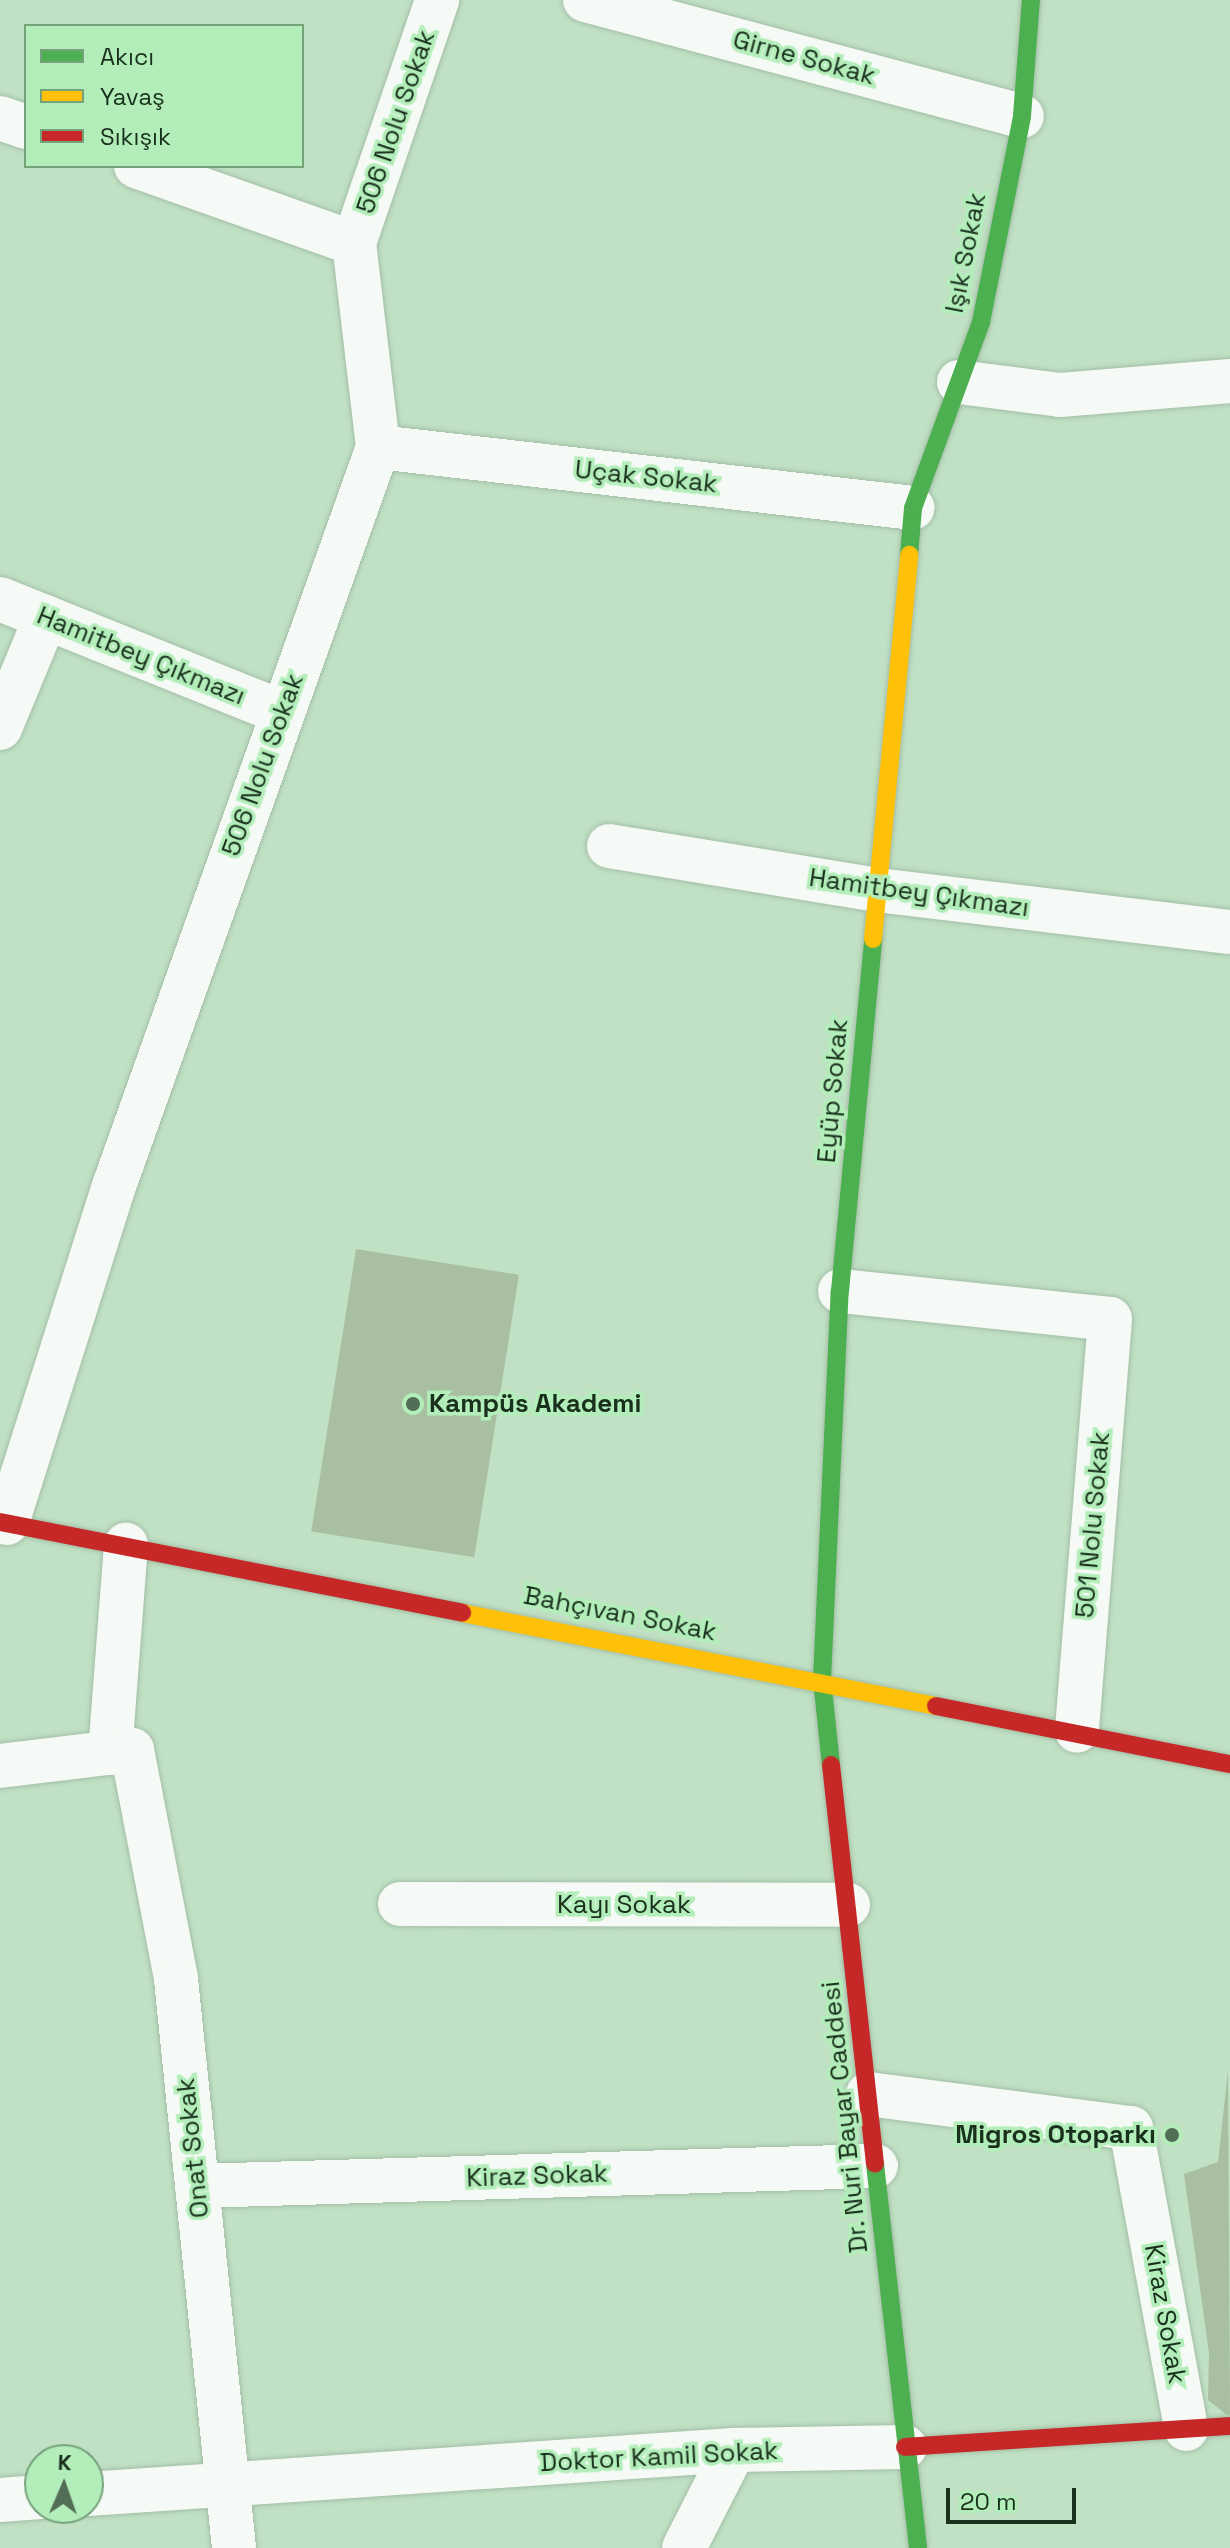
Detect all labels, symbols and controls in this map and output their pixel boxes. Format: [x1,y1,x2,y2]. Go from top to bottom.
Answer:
legend [24,24,304,168]
street label: Girne Sokak [729,24,879,92]
street label: 506 Nolu Sokak [350,26,442,218]
text: Akıcı [100,41,154,72]
text: Yavaş [100,81,165,112]
text: Sıkışık [100,121,171,152]
street label: Işık Sokak [939,190,993,316]
street label: Uçak Sokak [573,454,719,500]
street label: Hamitbey Çıkmazı [32,600,250,712]
street label: 506 Nolu Sokak [216,670,310,860]
street label: Hamitbey Çıkmazı [807,862,1031,924]
street label: Eyüp Sokak [811,1018,855,1164]
place label: Kampüs Akademi [429,1388,642,1420]
marker: Kampüs Akademi [404,1395,422,1413]
street label: 501 Nolu Sokak [1069,1431,1117,1619]
street label: Bahçıvan Sokak [521,1580,719,1648]
street label: Kayı Sokak [557,1889,691,1921]
street label: Dr. Nuri Bayar Caddesi [815,1979,875,2255]
street label: Onat Sokak [170,2076,216,2220]
place label: Migros Otoparkı [955,2119,1156,2151]
marker: Migros Otoparkı [1163,2126,1181,2144]
street label: Kiraz Sokak [466,2158,608,2194]
street label: Kiraz Sokak [1137,2242,1193,2386]
street label: Doktor Kamil Sokak [539,2435,779,2479]
north arrow [24,2444,104,2524]
text: K [57,2448,72,2476]
scale bar [950,2472,1080,2522]
text: 20 m [960,2486,1017,2517]

